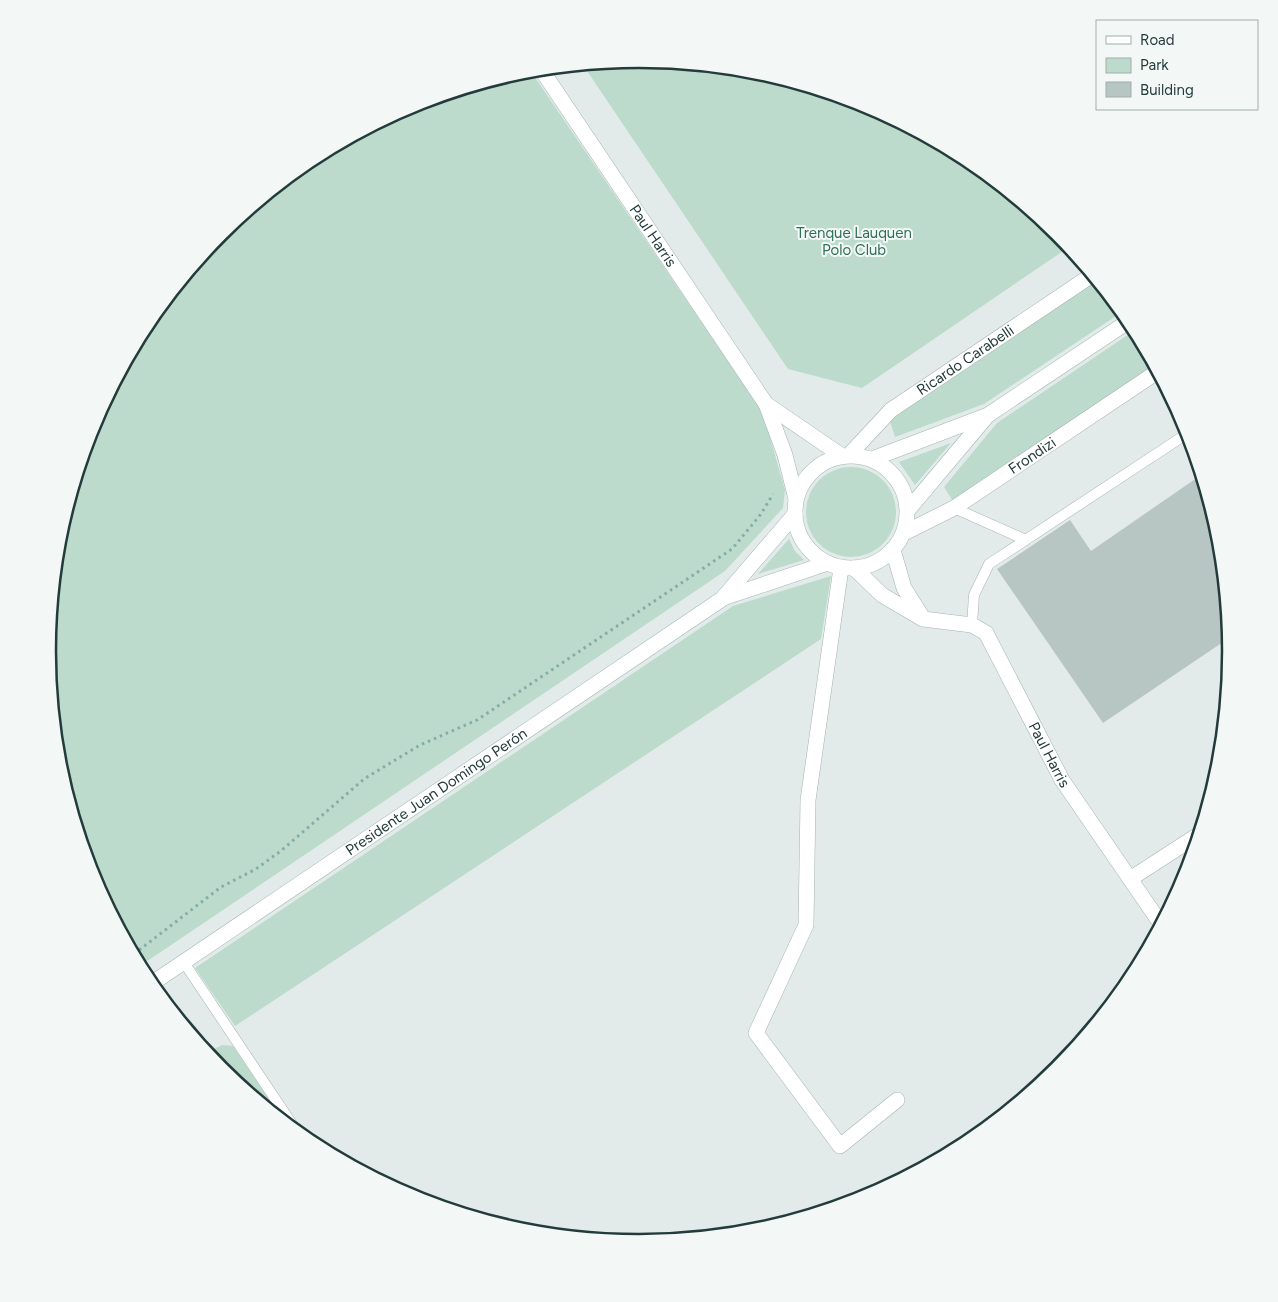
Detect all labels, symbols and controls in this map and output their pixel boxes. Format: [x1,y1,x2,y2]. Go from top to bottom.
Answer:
legend [1096,20,1258,110]
text: Road [1140,31,1175,49]
text: Park [1140,56,1169,74]
text: Building [1140,81,1194,99]
street label: Paul Harris [626,201,680,270]
park label: Trenque Lauquen Polo Club [796,224,912,259]
street label: Ricardo Carabelli [913,321,1017,399]
street label: Frondizi [1005,433,1059,478]
street label: Paul Harris [1025,719,1073,791]
street label: Presidente Juan Domingo Perón [342,724,530,859]

